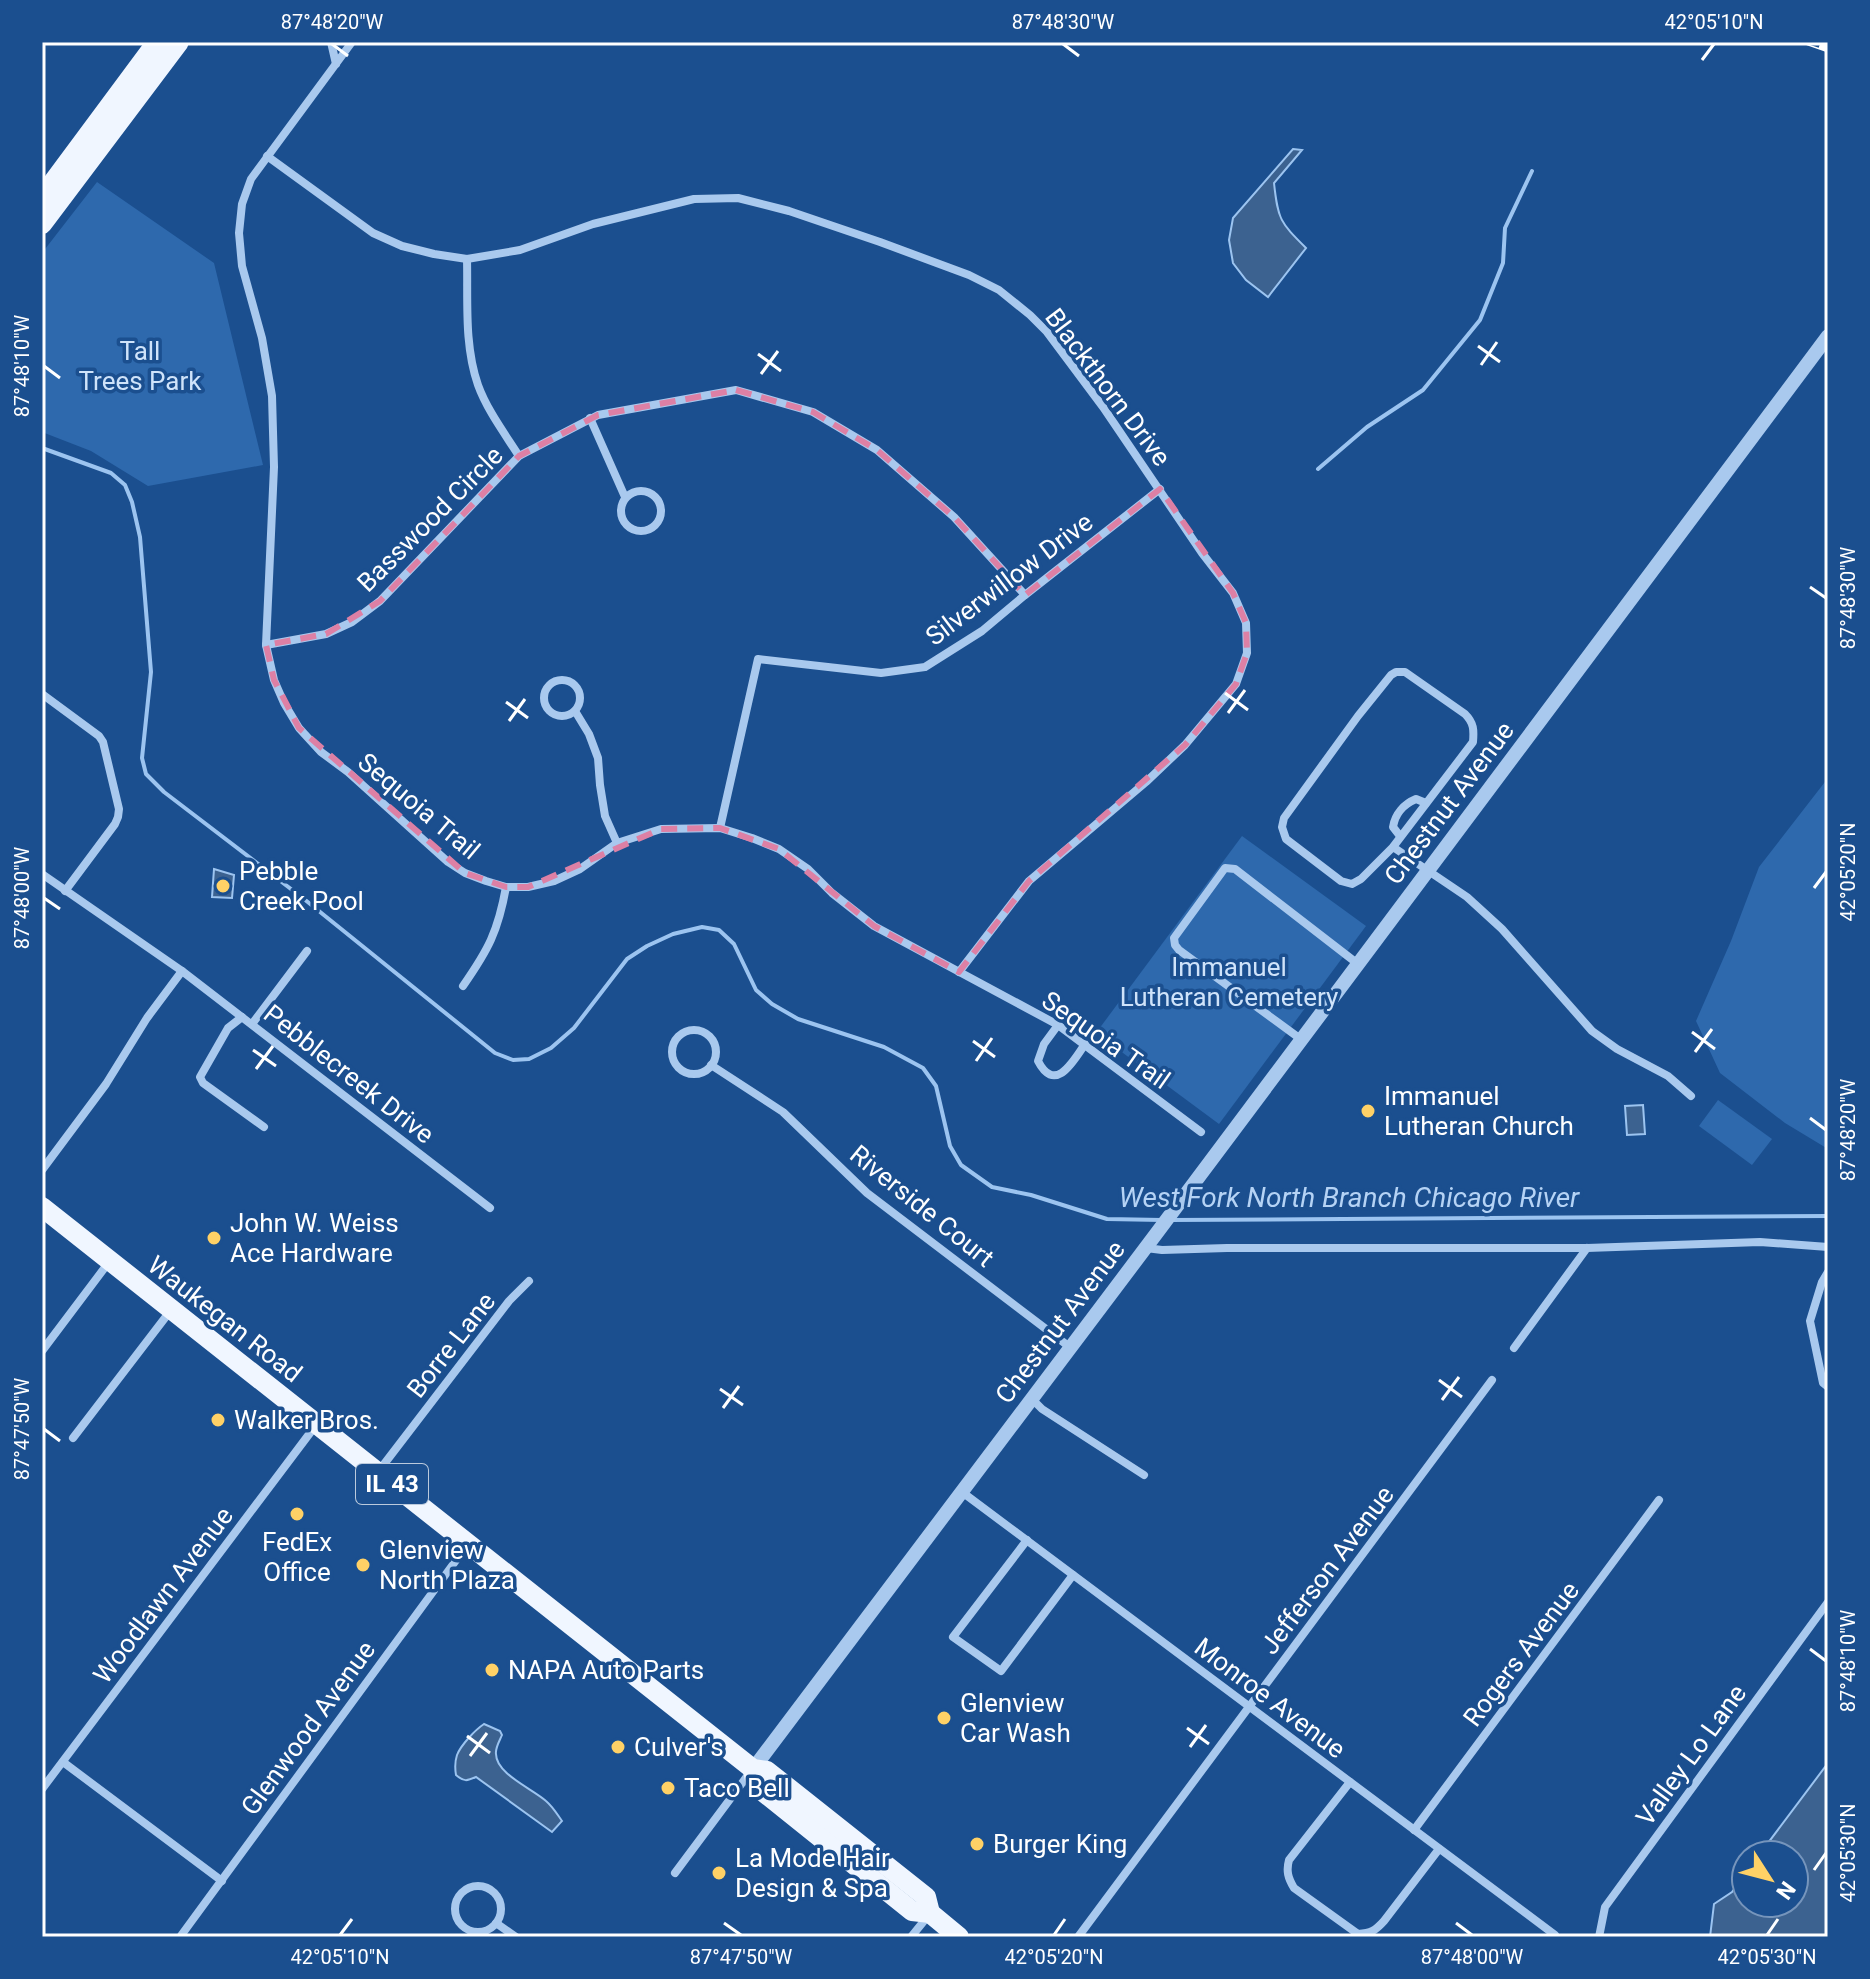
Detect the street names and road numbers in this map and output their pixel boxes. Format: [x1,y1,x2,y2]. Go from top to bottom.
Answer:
street label: Blackthorn Drive [1039,302,1177,472]
street label: Basswood Circle [351,440,509,598]
street label: Silverwillow Drive [920,507,1098,651]
street label: Chestnut Avenue [1378,716,1520,890]
street label: Sequoia Trail [352,747,486,865]
street label: Sequoia Trail [1036,985,1176,1095]
street label: Pebblecreek Drive [258,998,440,1150]
street label: Riverside Court [844,1139,1000,1273]
street label: Chestnut Avenue [989,1235,1131,1409]
street label: Waukegan Road [142,1250,308,1388]
street label: Borre Lane [401,1287,501,1403]
road number: IL 43 [356,1464,428,1504]
street label: Jefferson Avenue [1254,1480,1400,1660]
street label: Woodlawn Avenue [87,1501,239,1689]
street label: Rogers Avenue [1457,1576,1585,1732]
street label: Monroe Avenue [1189,1632,1351,1764]
street label: Glenwood Avenue [235,1635,381,1821]
street label: Valley Lo Lane [1630,1679,1752,1831]

